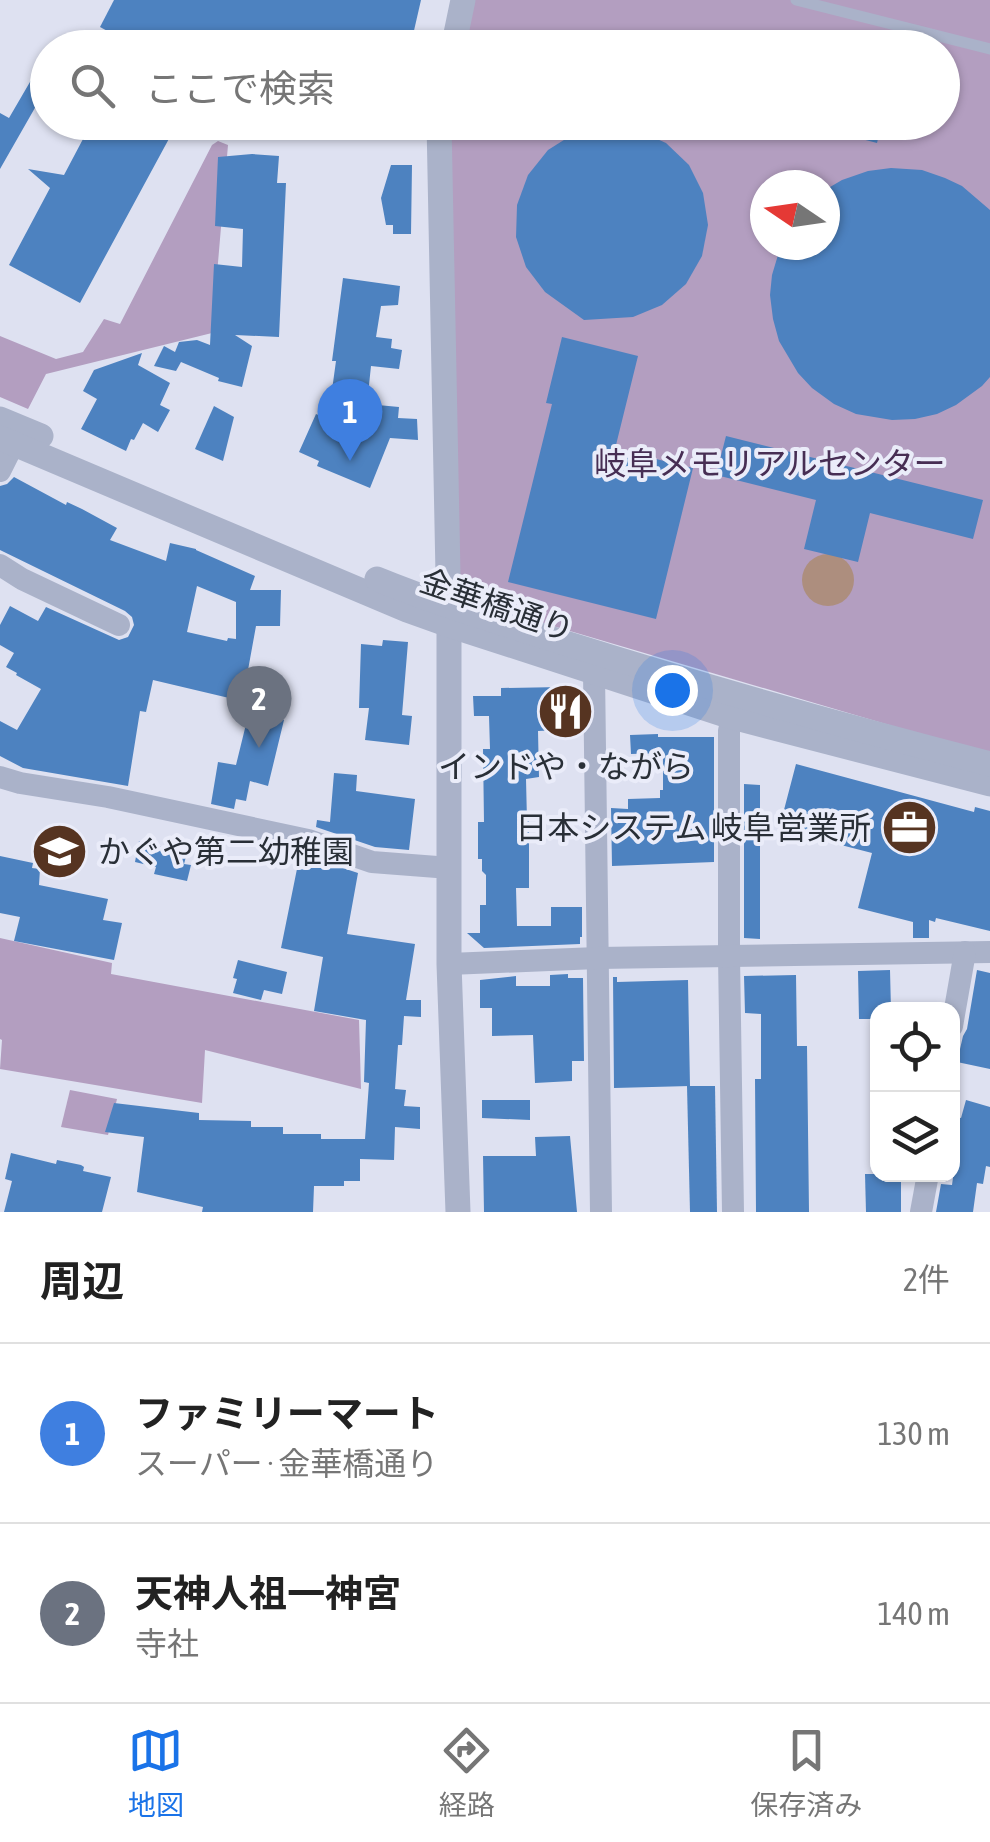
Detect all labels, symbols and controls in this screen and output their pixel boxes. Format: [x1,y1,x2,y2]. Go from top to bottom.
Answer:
search box [30,30,960,140]
icon: search [65,58,120,113]
text: ここで検索 [145,67,335,110]
north arrow [750,170,840,260]
pin: 1 [318,378,382,461]
park label: 岐阜メモリアルセンター [594,445,946,482]
street label: 金華橋通り [415,561,579,649]
your location [647,665,698,716]
pin: 2 [226,666,292,748]
restaurant icon: インドや・ながら [536,682,596,742]
place label: インドや・ながら [438,748,694,785]
office icon: 日本システム 岐阜営業所 [880,797,940,857]
place label: 日本システム 岐阜営業所 [516,809,871,846]
school or university icon: かぐや第二幼稚園 [29,821,89,881]
place label: かぐや第二幼稚園 [98,833,354,870]
map controls [870,1002,960,1182]
button: locate [870,1002,960,1092]
button: layers [870,1092,960,1182]
text: 周辺 [40,1257,124,1305]
text: 2件 [903,1261,950,1298]
text: ファミリーマート [135,1392,439,1435]
text: 1 [65,1415,80,1452]
text: 130 m [877,1415,950,1452]
text: スーパー · 金華橋通り [135,1445,438,1482]
text: 天神人祖一神宮 [135,1572,401,1615]
text: 2 [65,1595,80,1632]
text: 140 m [877,1595,950,1632]
text: 寺社 [135,1625,199,1662]
tab: 地図 [128,1723,184,1823]
tab: 経路 [439,1723,495,1823]
tab: 保存済み [750,1723,862,1823]

